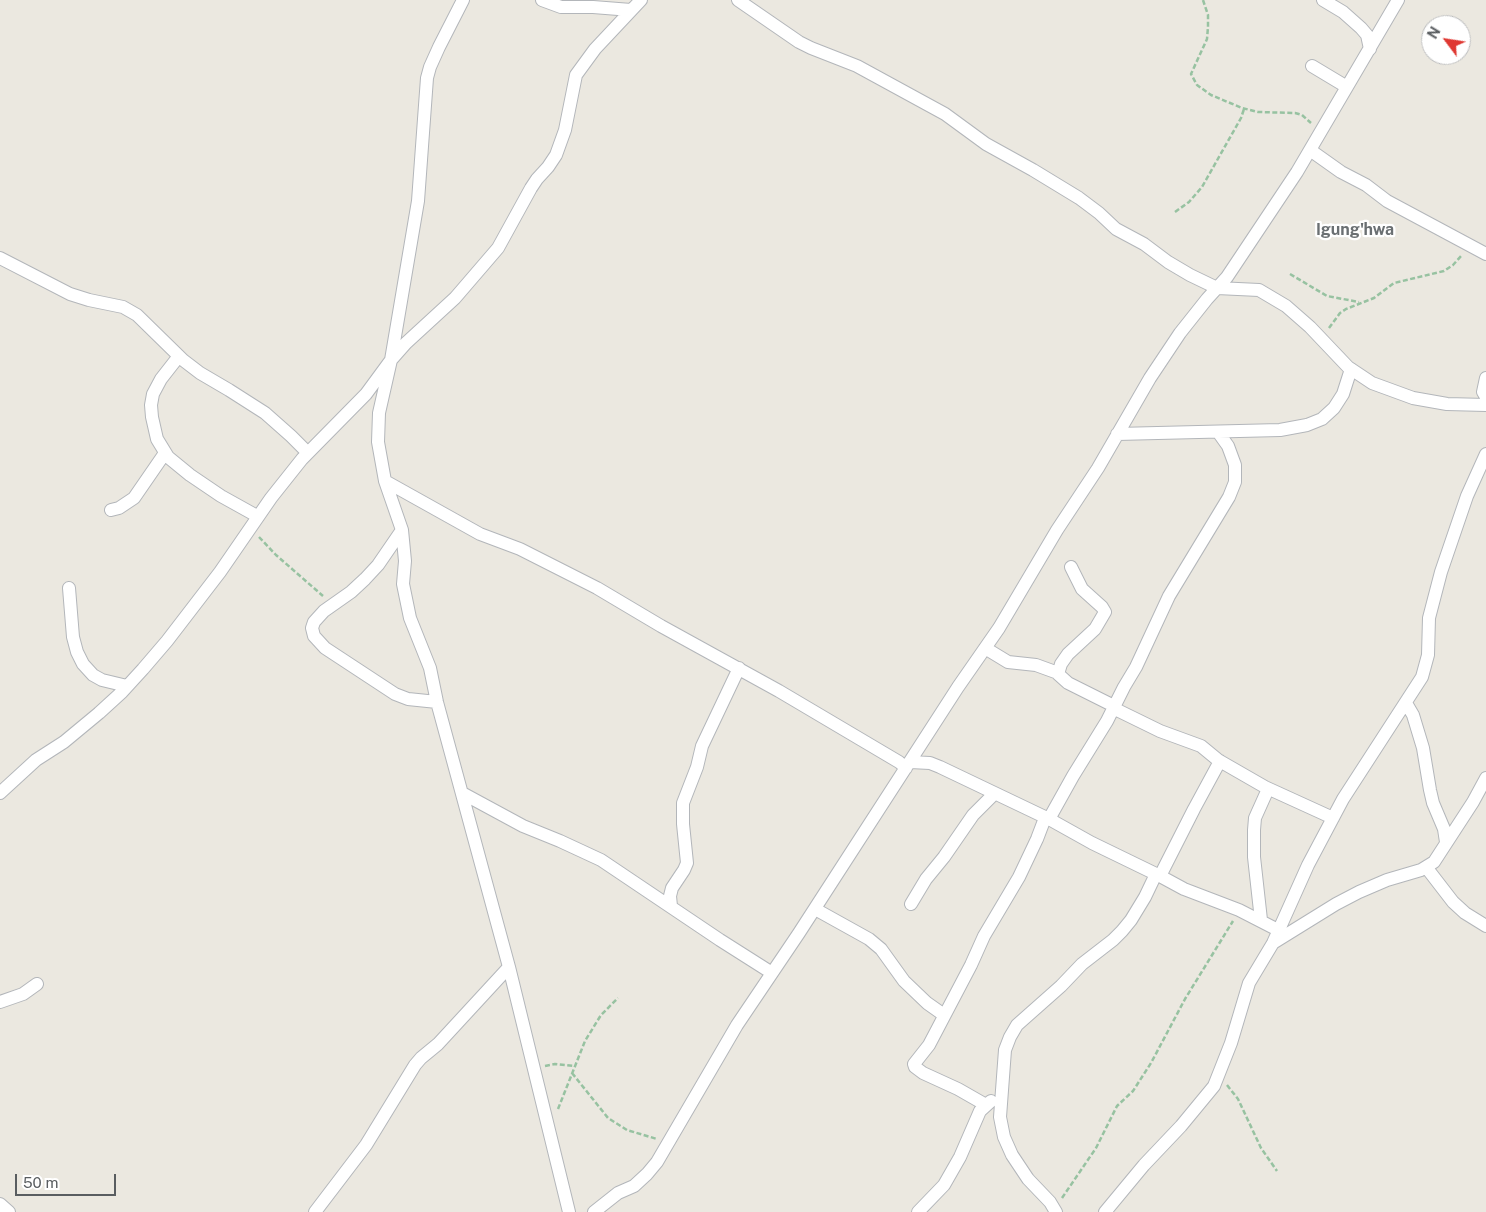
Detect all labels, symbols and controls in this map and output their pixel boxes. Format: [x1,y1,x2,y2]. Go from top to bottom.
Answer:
north arrow [1421,15,1471,65]
text: N [1424,24,1444,42]
district label: Igung'hwa [1316,220,1394,240]
scale bar [18,1164,119,1196]
text: 50 m [23,1174,58,1191]

